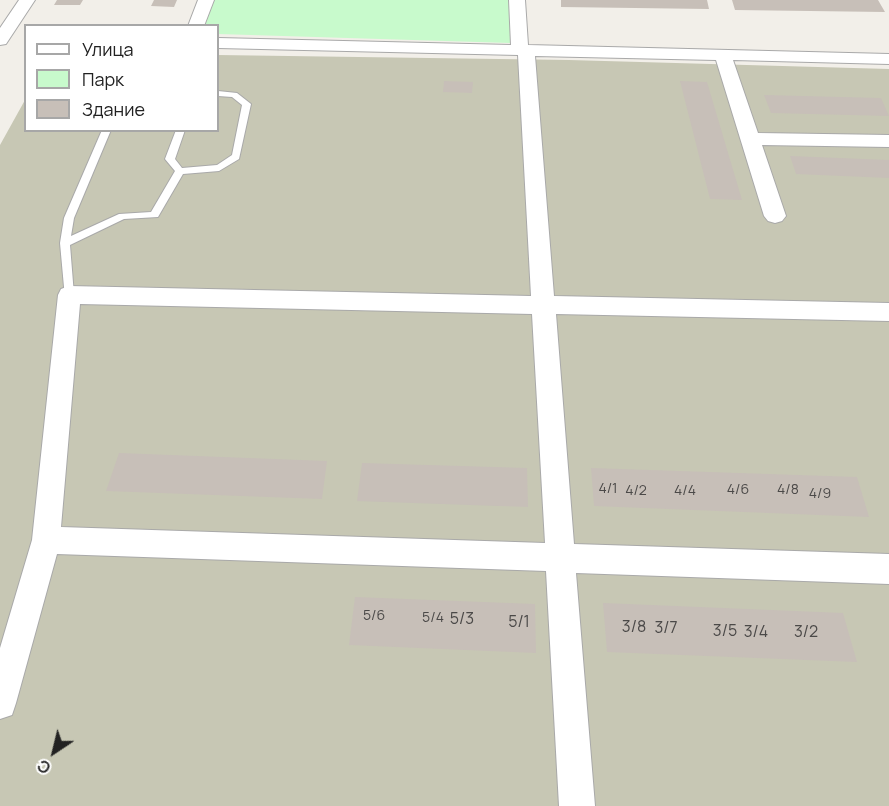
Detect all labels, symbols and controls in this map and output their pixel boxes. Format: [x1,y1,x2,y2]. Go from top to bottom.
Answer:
legend [24,24,219,132]
text: Улица [82,37,134,61]
text: Парк [82,67,124,91]
text: Здание [82,97,145,121]
house number: 4/1 [598,481,618,497]
house number: 4/6 [727,482,749,498]
house number: 4/8 [777,482,799,498]
house number: 4/2 [625,483,647,499]
house number: 4/4 [674,483,696,499]
house number: 4/9 [809,486,831,502]
house number: 5/6 [363,608,385,624]
house number: 5/4 [422,610,444,626]
house number: 5/3 [450,610,474,630]
house number: 5/1 [508,613,530,633]
house number: 3/8 [622,618,646,638]
house number: 3/7 [654,619,678,639]
house number: 3/5 [713,622,737,642]
house number: 3/4 [744,623,768,643]
house number: 3/2 [794,623,818,643]
north arrow [24,722,84,782]
text: С [33,754,55,779]

